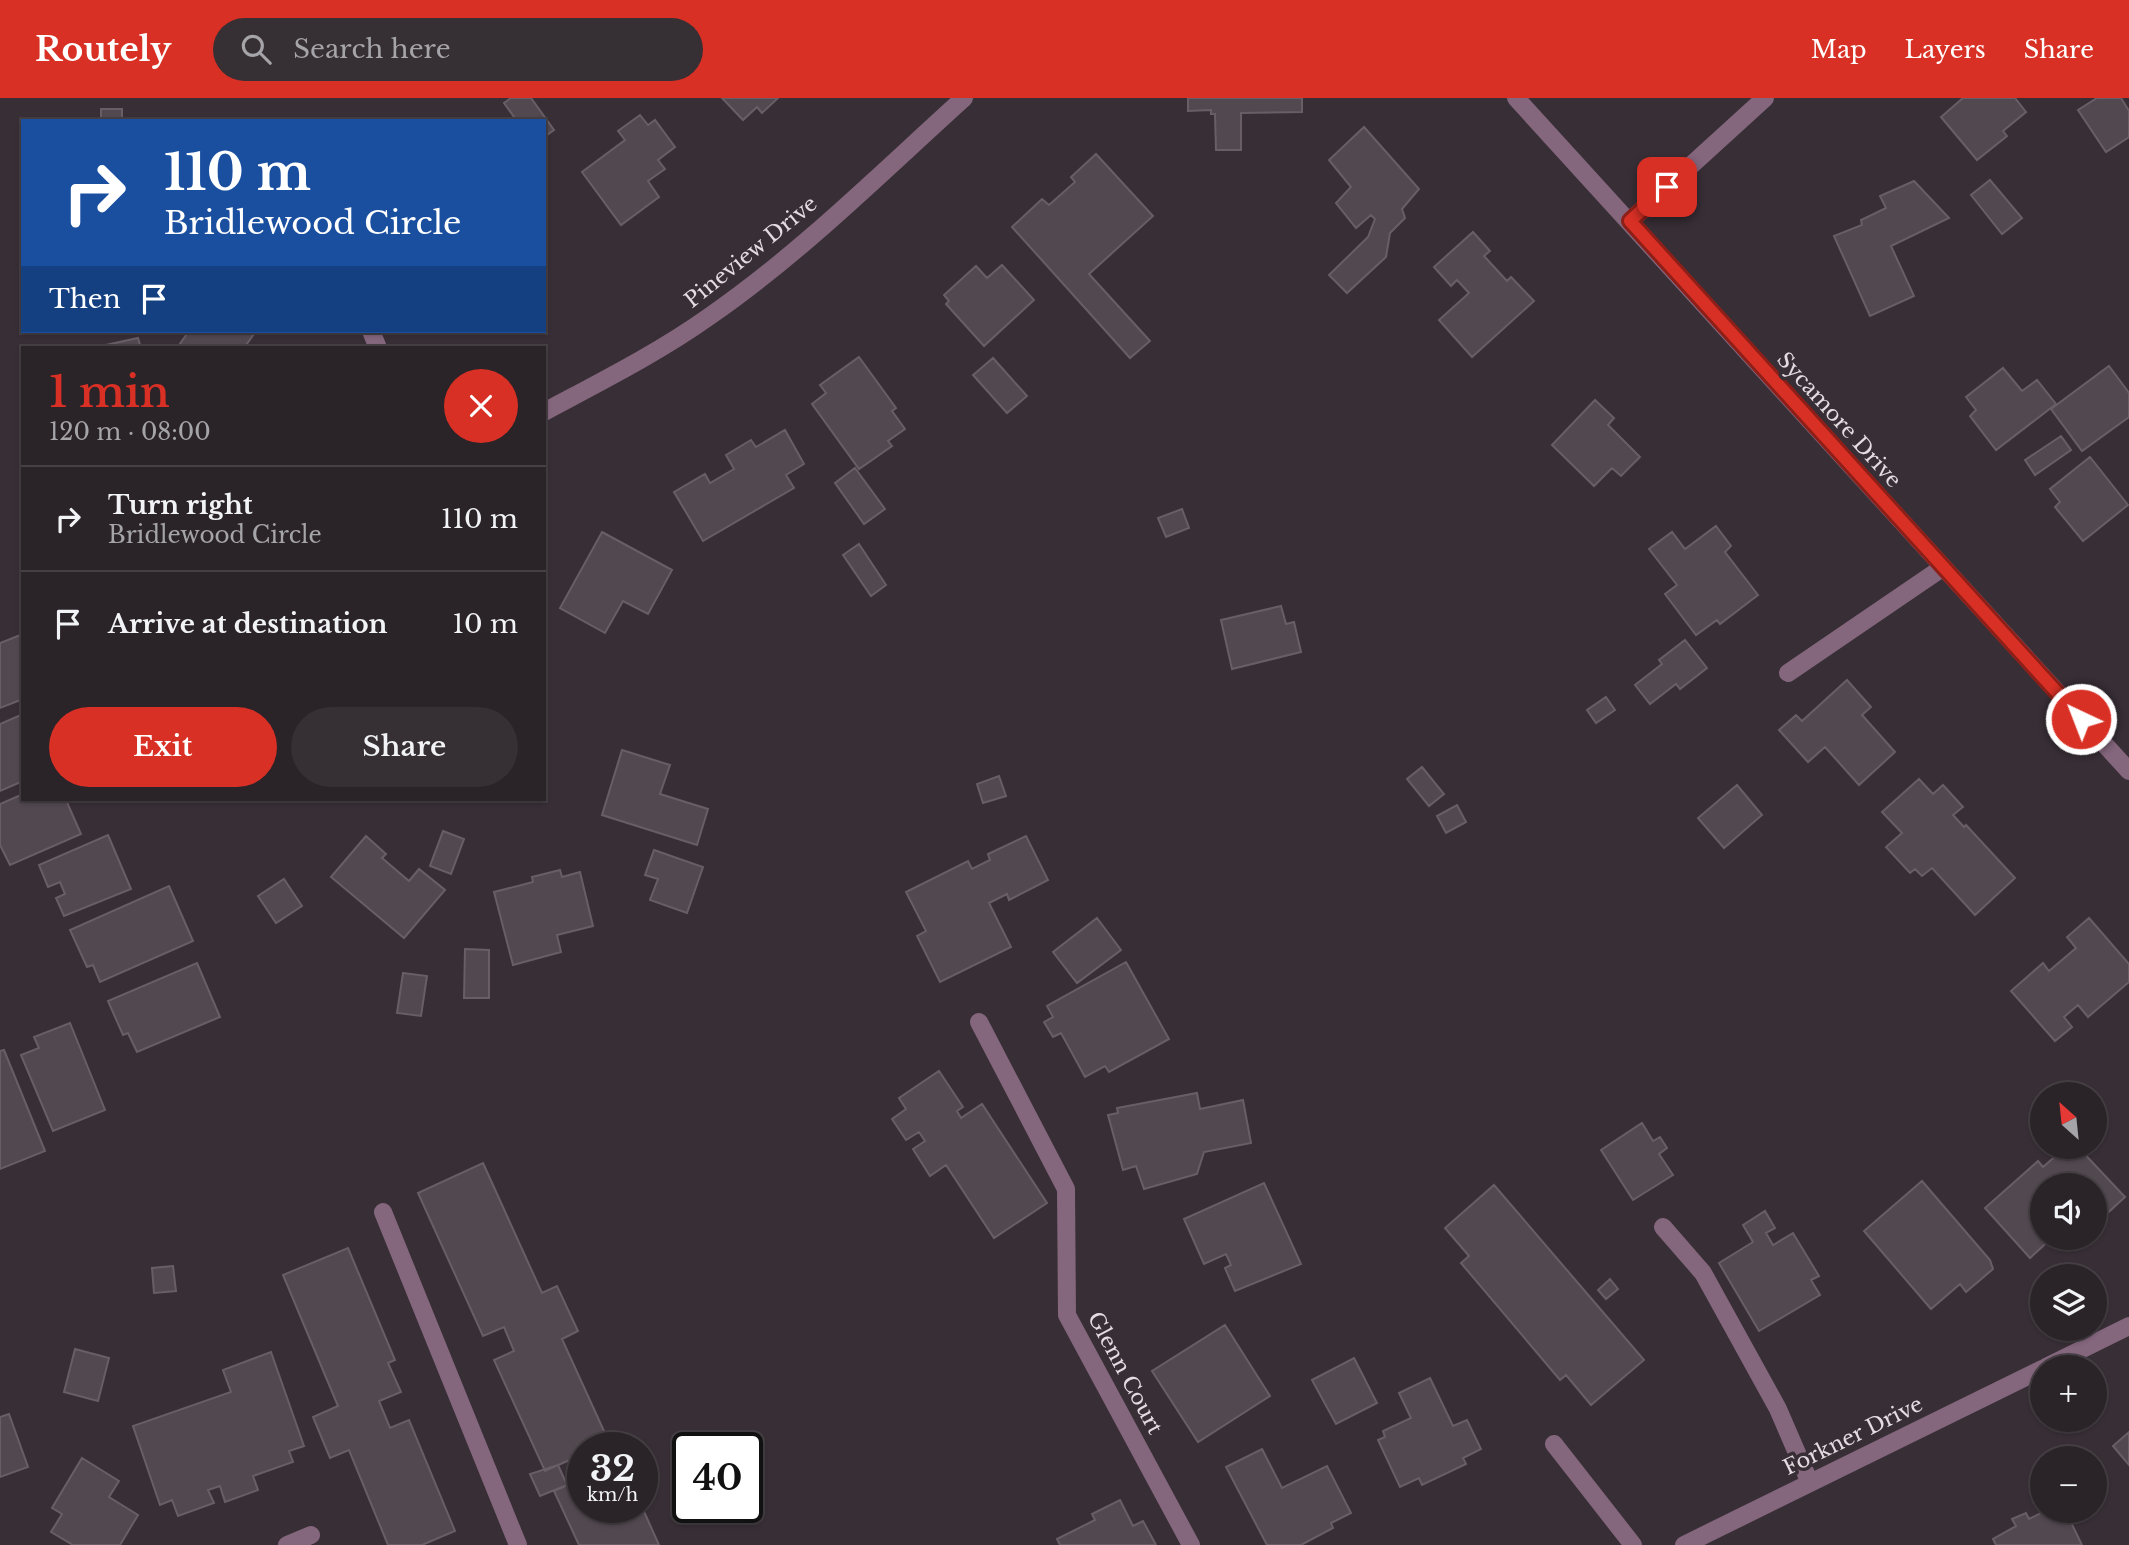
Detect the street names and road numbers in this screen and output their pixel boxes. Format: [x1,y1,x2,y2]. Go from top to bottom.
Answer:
street label: Pineview Drive [680,191,822,313]
street label: Sycamore Drive [1771,347,1907,493]
street label: Glenn Court [1082,1307,1168,1439]
street label: Forkner Drive [1779,1391,1927,1481]

